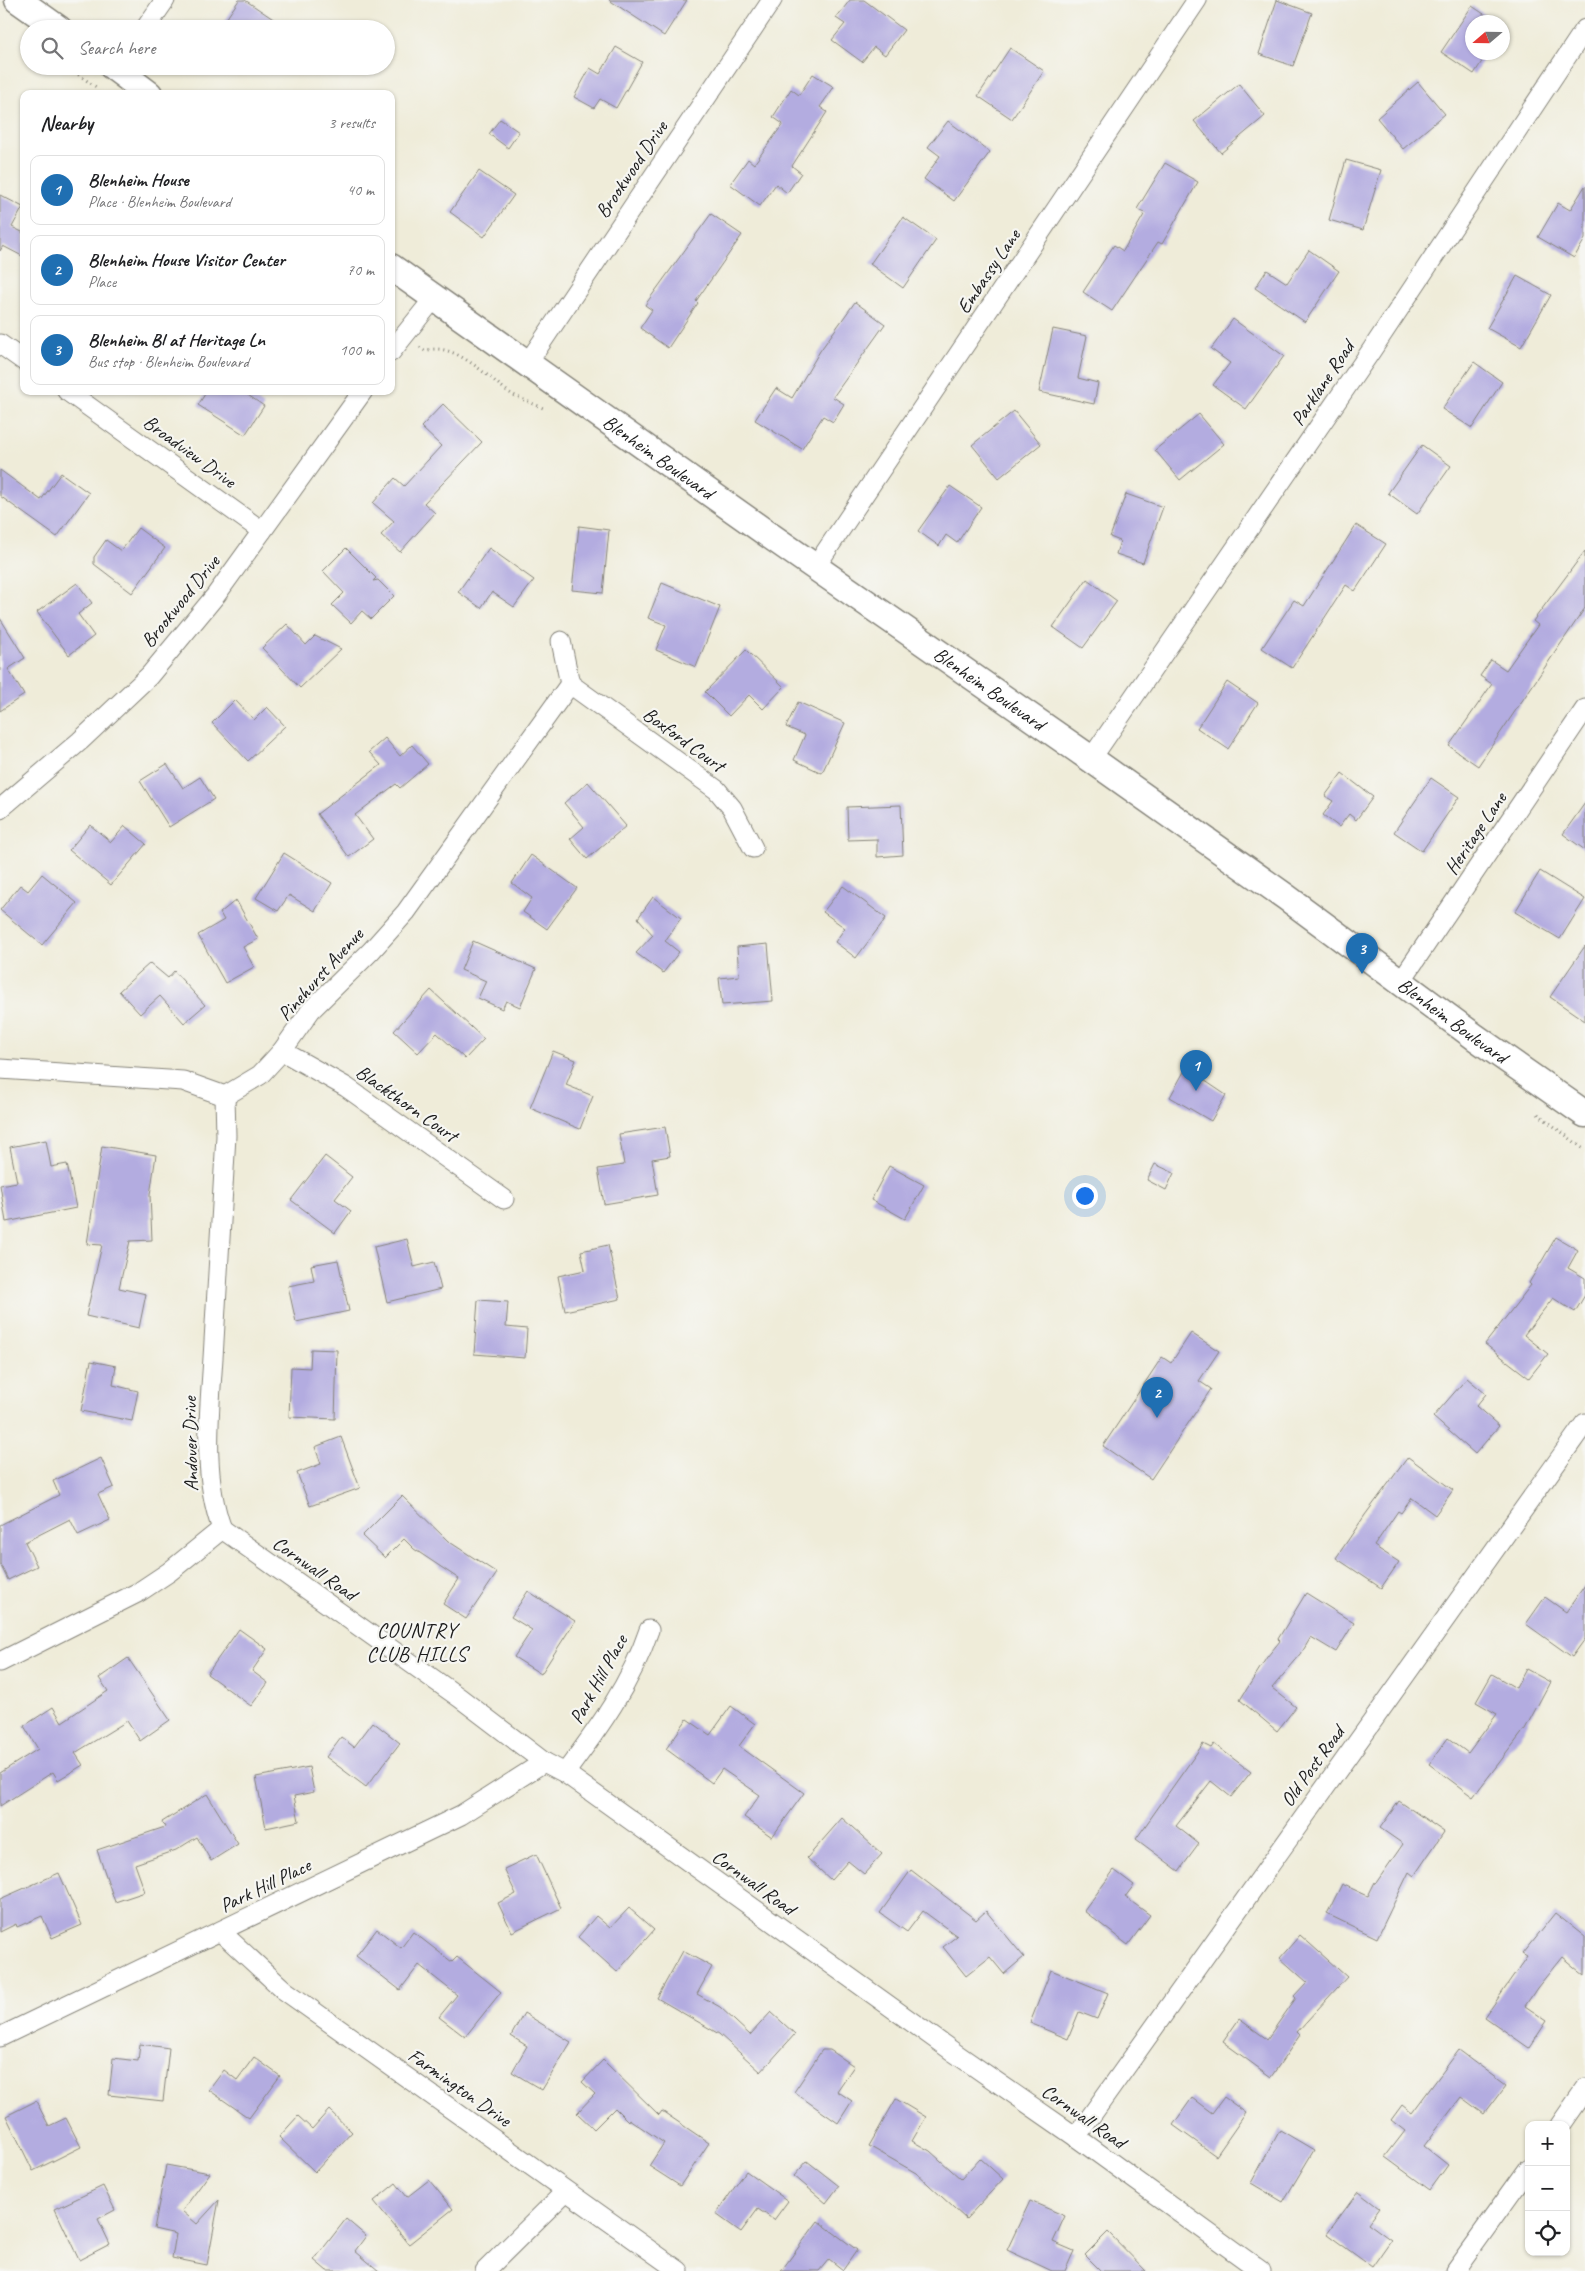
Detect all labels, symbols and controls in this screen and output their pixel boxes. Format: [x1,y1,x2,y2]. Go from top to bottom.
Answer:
north arrow [1465,15,1510,60]
search box [20,20,395,75]
icon: search [38,34,66,62]
text: Search here [78,36,155,60]
text: Nearby [40,110,93,136]
text: 3 results [328,113,375,133]
street label: Brookwood Drive [590,115,674,223]
text: Blenheim House [88,168,189,192]
text: 1 [53,180,61,200]
text: 40 m [347,180,374,200]
text: Place · Blenheim Boulevard [88,192,231,212]
street label: Embassy Lane [951,223,1027,318]
text: Blenheim House Visitor Center [88,248,285,272]
text: 2 [53,260,61,280]
text: 70 m [347,260,374,280]
text: Place [88,272,116,292]
text: Blenheim Bl at Heritage Ln [88,328,265,352]
street label: Parklane Road [1285,334,1362,430]
text: 3 [53,340,61,360]
text: 100 m [340,340,374,360]
text: Bus stop · Blenheim Boulevard [88,352,249,372]
street label: Broadview Drive [139,409,242,494]
street label: Blenheim Boulevard [598,409,721,507]
street label: Brookwood Drive [135,549,226,653]
street label: Blenheim Boulevard [929,641,1052,738]
street label: Boxford Court [638,701,732,779]
street label: Heritage Lane [1439,786,1513,879]
street label: Pinehurst Avenue [272,921,370,1026]
pin: 3 [1346,933,1378,974]
street label: Blenheim Boulevard [1393,972,1515,1071]
pin: 1 [1180,1050,1212,1091]
street label: Blackthorn Court [351,1059,465,1150]
your location [1072,1183,1098,1209]
pin: 2 [1141,1377,1173,1418]
street label: Andover Drive [177,1395,204,1491]
street label: Cornwall Road [268,1530,364,1608]
district label: COUNTRY CLUB HILLS [367,1617,470,1667]
street label: Park Hill Place [564,1629,634,1728]
street label: Old Post Road [1275,1719,1352,1811]
street label: Cornwall Road [707,1844,803,1923]
street label: Park Hill Place [216,1852,316,1918]
street label: Farmington Drive [403,2043,517,2133]
street label: Cornwall Road [1037,2078,1133,2156]
map controls [1525,2121,1570,2256]
button: + [1525,2121,1570,2166]
button: − [1525,2166,1570,2211]
button: locate [1525,2211,1570,2256]

